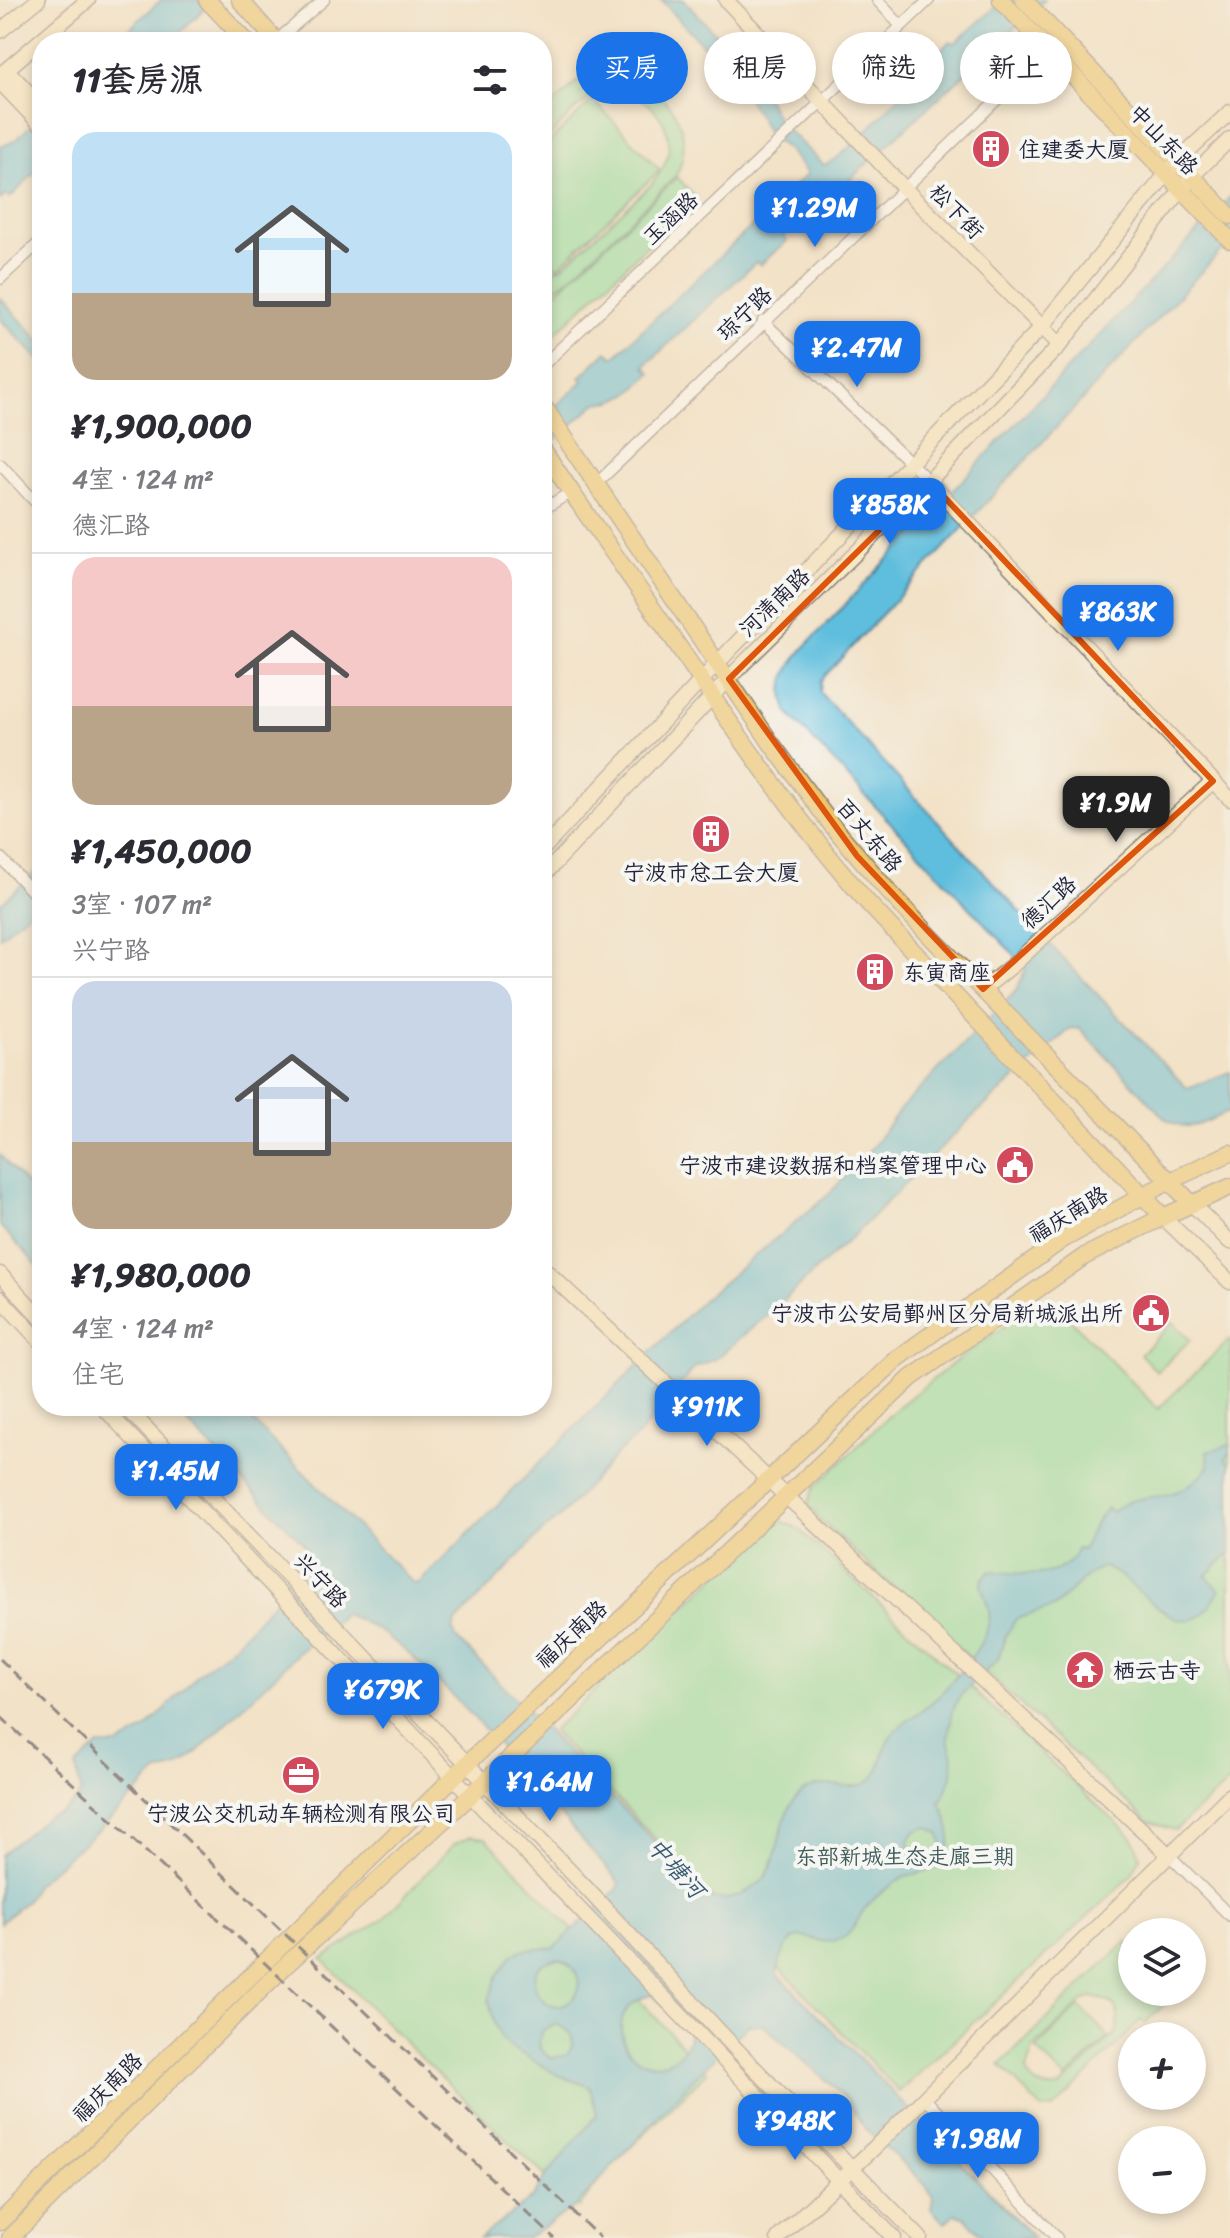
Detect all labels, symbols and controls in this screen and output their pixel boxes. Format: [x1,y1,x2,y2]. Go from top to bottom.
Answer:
chip: 买房 [576,32,688,104]
chip: 租房 [704,32,816,104]
chip: 筛选 [832,32,944,104]
chip: 新上 [960,32,1072,104]
text: 11套房源 [72,50,203,110]
icon: filters [468,58,512,102]
street label: 中山东路 [1119,94,1208,185]
building icon: 住建委大厦 [970,128,1012,170]
place label: 住建委大厦 [1019,130,1129,169]
street label: 松下街 [920,174,994,249]
pin: ¥1.29M [750,181,880,249]
street label: 玉涵路 [633,182,708,255]
icon: home [220,184,364,328]
text: ¥1.29M [772,184,858,230]
street label: 琼宁路 [707,276,782,350]
pin: ¥2.47M [792,321,922,389]
text: ¥2.47M [812,324,902,370]
text: ¥1,900,000 [72,396,252,456]
text: 4室 · 124 m² [72,456,214,502]
pin: ¥858K [834,478,946,546]
text: ¥858K [851,481,929,527]
text: 德汇路 [72,502,150,548]
street label: 河清南路 [729,558,820,647]
pin: ¥863K [1062,585,1174,653]
text: ¥863K [1081,588,1155,634]
icon: home [220,609,364,753]
pin: ¥1.9M [1060,776,1172,844]
text: ¥1.9M [1081,779,1151,825]
street label: 百丈东路 [826,789,913,882]
building icon: 宁波市总工会大厦 [690,813,732,855]
text: ¥1,450,000 [72,821,252,881]
place label: 宁波市总工会大厦 [623,853,799,892]
street label: 德汇路 [1011,866,1086,939]
text: 3室 · 107 m² [72,881,212,927]
text: 兴宁路 [72,927,150,973]
building icon: 东寅商座 [854,951,896,993]
place label: 东寅商座 [903,953,991,992]
icon: home [220,1033,364,1177]
public building icon: 宁波市建设数据和档案管理中心 [994,1144,1036,1186]
place label: 宁波市建设数据和档案管理中心 [679,1146,987,1185]
street label: 福庆南路 [1020,1175,1116,1254]
text: ¥1,980,000 [72,1245,251,1305]
public building icon: 宁波市公安局鄞州区分局新城派出所 [1130,1292,1172,1334]
place label: 宁波市公安局鄞州区分局新城派出所 [771,1294,1123,1333]
text: 4室 · 124 m² [72,1305,214,1351]
text: 住宅 [72,1351,124,1397]
pin: ¥911K [651,1380,763,1448]
text: ¥911K [673,1383,741,1429]
pin: ¥1.45M [111,1444,241,1512]
text: ¥1.45M [133,1447,219,1493]
street label: 兴宁路 [284,1543,357,1618]
street label: 福庆南路 [526,1590,617,1679]
temple icon: 栖云古寺 [1064,1649,1106,1691]
place label: 栖云古寺 [1113,1651,1201,1690]
pin: ¥679K [327,1663,439,1731]
text: ¥679K [345,1666,421,1712]
office icon: 宁波公交机动车辆检测有限公司 [280,1754,322,1796]
pin: ¥1.64M [485,1755,615,1823]
text: ¥1.64M [507,1758,593,1804]
place label: 宁波公交机动车辆检测有限公司 [147,1794,455,1833]
water label: 中塘河 [636,1827,718,1912]
park label: 东部新城生态走廊三期 [795,1837,1015,1876]
map controls [1118,1918,1206,2214]
button: layers [1118,1918,1206,2006]
button: + [1118,2022,1206,2110]
street label: 福庆南路 [62,2042,152,2132]
pin: ¥948K [739,2094,851,2162]
text: ¥948K [756,2097,834,2143]
pin: ¥1.98M [913,2112,1043,2180]
text: ¥1.98M [935,2115,1021,2161]
button: − [1118,2126,1206,2214]

